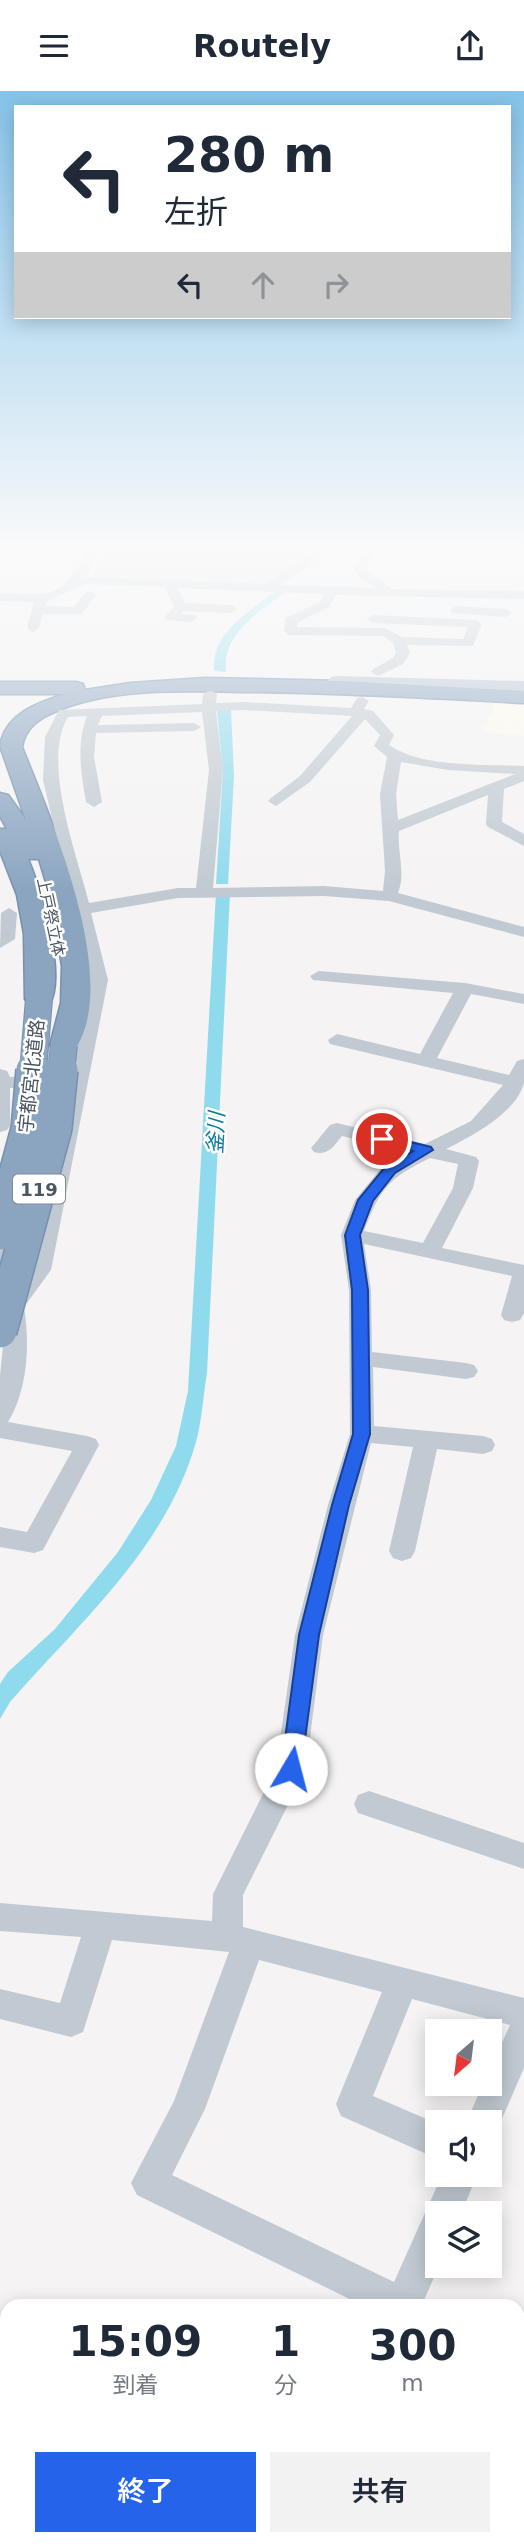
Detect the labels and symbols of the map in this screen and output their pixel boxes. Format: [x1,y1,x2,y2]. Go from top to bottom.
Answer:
street label: 上戸祭立体 [33,876,69,958]
street label: 宇都宮北道路 [14,1018,48,1134]
water label: 釜川 [203,1109,229,1155]
pin [352,1109,412,1169]
road number: 119 [13,1175,65,1203]
position arrow [254,1732,328,1806]
north arrow [425,2019,502,2097]

